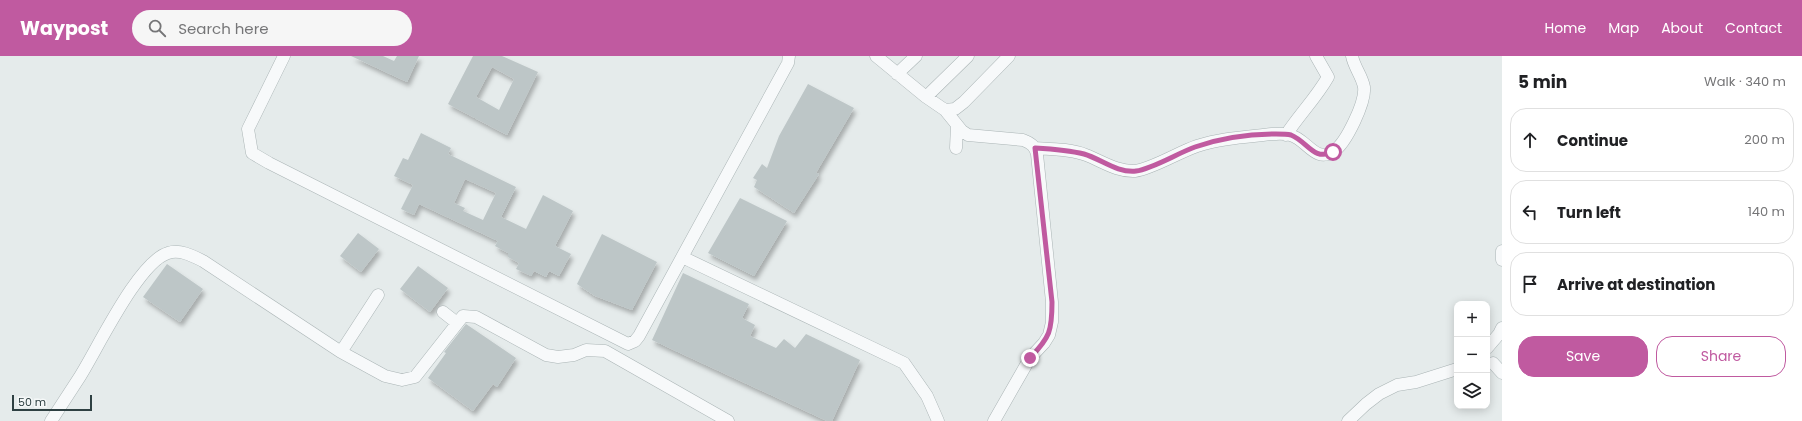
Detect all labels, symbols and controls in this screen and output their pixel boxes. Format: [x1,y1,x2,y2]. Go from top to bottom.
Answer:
search box [132,10,412,46]
text: Waypost [20,15,108,42]
icon: search [146,17,168,39]
text: Search here [178,18,269,39]
text: Home [1544,18,1586,38]
text: Map [1608,18,1639,38]
text: About [1661,18,1703,38]
text: Contact [1725,18,1782,38]
text: 5 min [1518,70,1567,94]
text: Walk · 340 m [1704,72,1786,91]
icon: ahead [1519,129,1541,151]
text: Continue [1557,130,1628,151]
text: 200 m [1744,130,1785,149]
route start [1324,143,1342,161]
icon: left [1519,201,1541,223]
text: Turn left [1557,202,1621,223]
text: 140 m [1748,202,1785,221]
icon: arrive [1519,273,1541,295]
text: Arrive at destination [1557,274,1715,295]
map controls [1454,301,1490,409]
button: + [1454,301,1490,337]
button: Save [1518,336,1648,377]
button: Share [1656,336,1786,377]
button: − [1454,337,1490,373]
route end [1021,349,1039,367]
button: layers [1454,373,1490,409]
scale bar [12,393,92,412]
text: 50 m [18,394,46,410]

